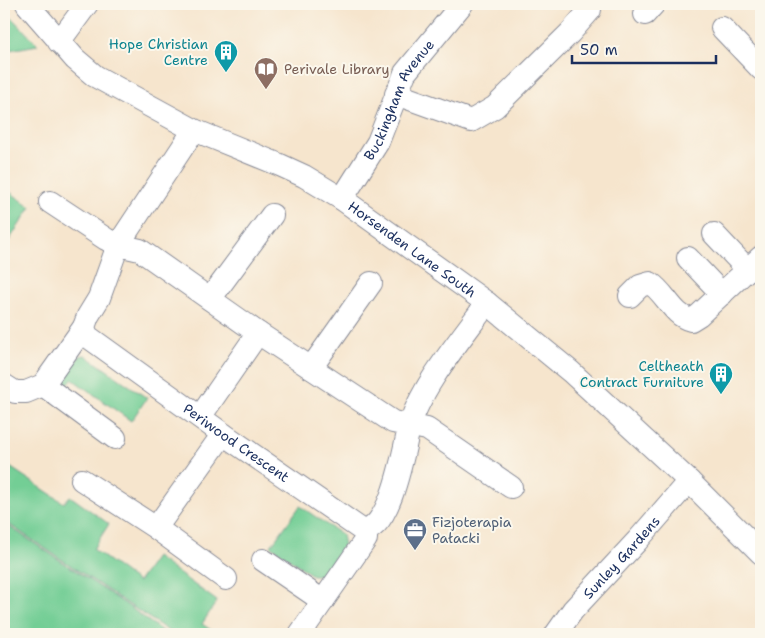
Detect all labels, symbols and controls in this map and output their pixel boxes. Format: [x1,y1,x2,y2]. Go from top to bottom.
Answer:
scale bar [572,32,716,64]
place label: Hope Christian Centre [109,35,208,69]
street label: Buckingham Avenue [360,36,438,164]
building icon: Hope Christian Centre [213,39,239,73]
text: 50 m [580,40,618,60]
library icon: Perivale Library [253,56,279,90]
place label: Perivale Library [284,60,390,78]
street label: Horsenden Lane South [344,197,480,301]
place label: Celtheath Contract Furniture [580,357,704,391]
building icon: Celtheath Contract Furniture [708,361,734,395]
street label: Periwood Crescent [180,399,293,486]
street label: Sunley Gardens [579,512,664,602]
place label: Fizjoterapia Pałacki [432,513,512,547]
office icon: Fizjoterapia Pałacki [402,517,428,551]

